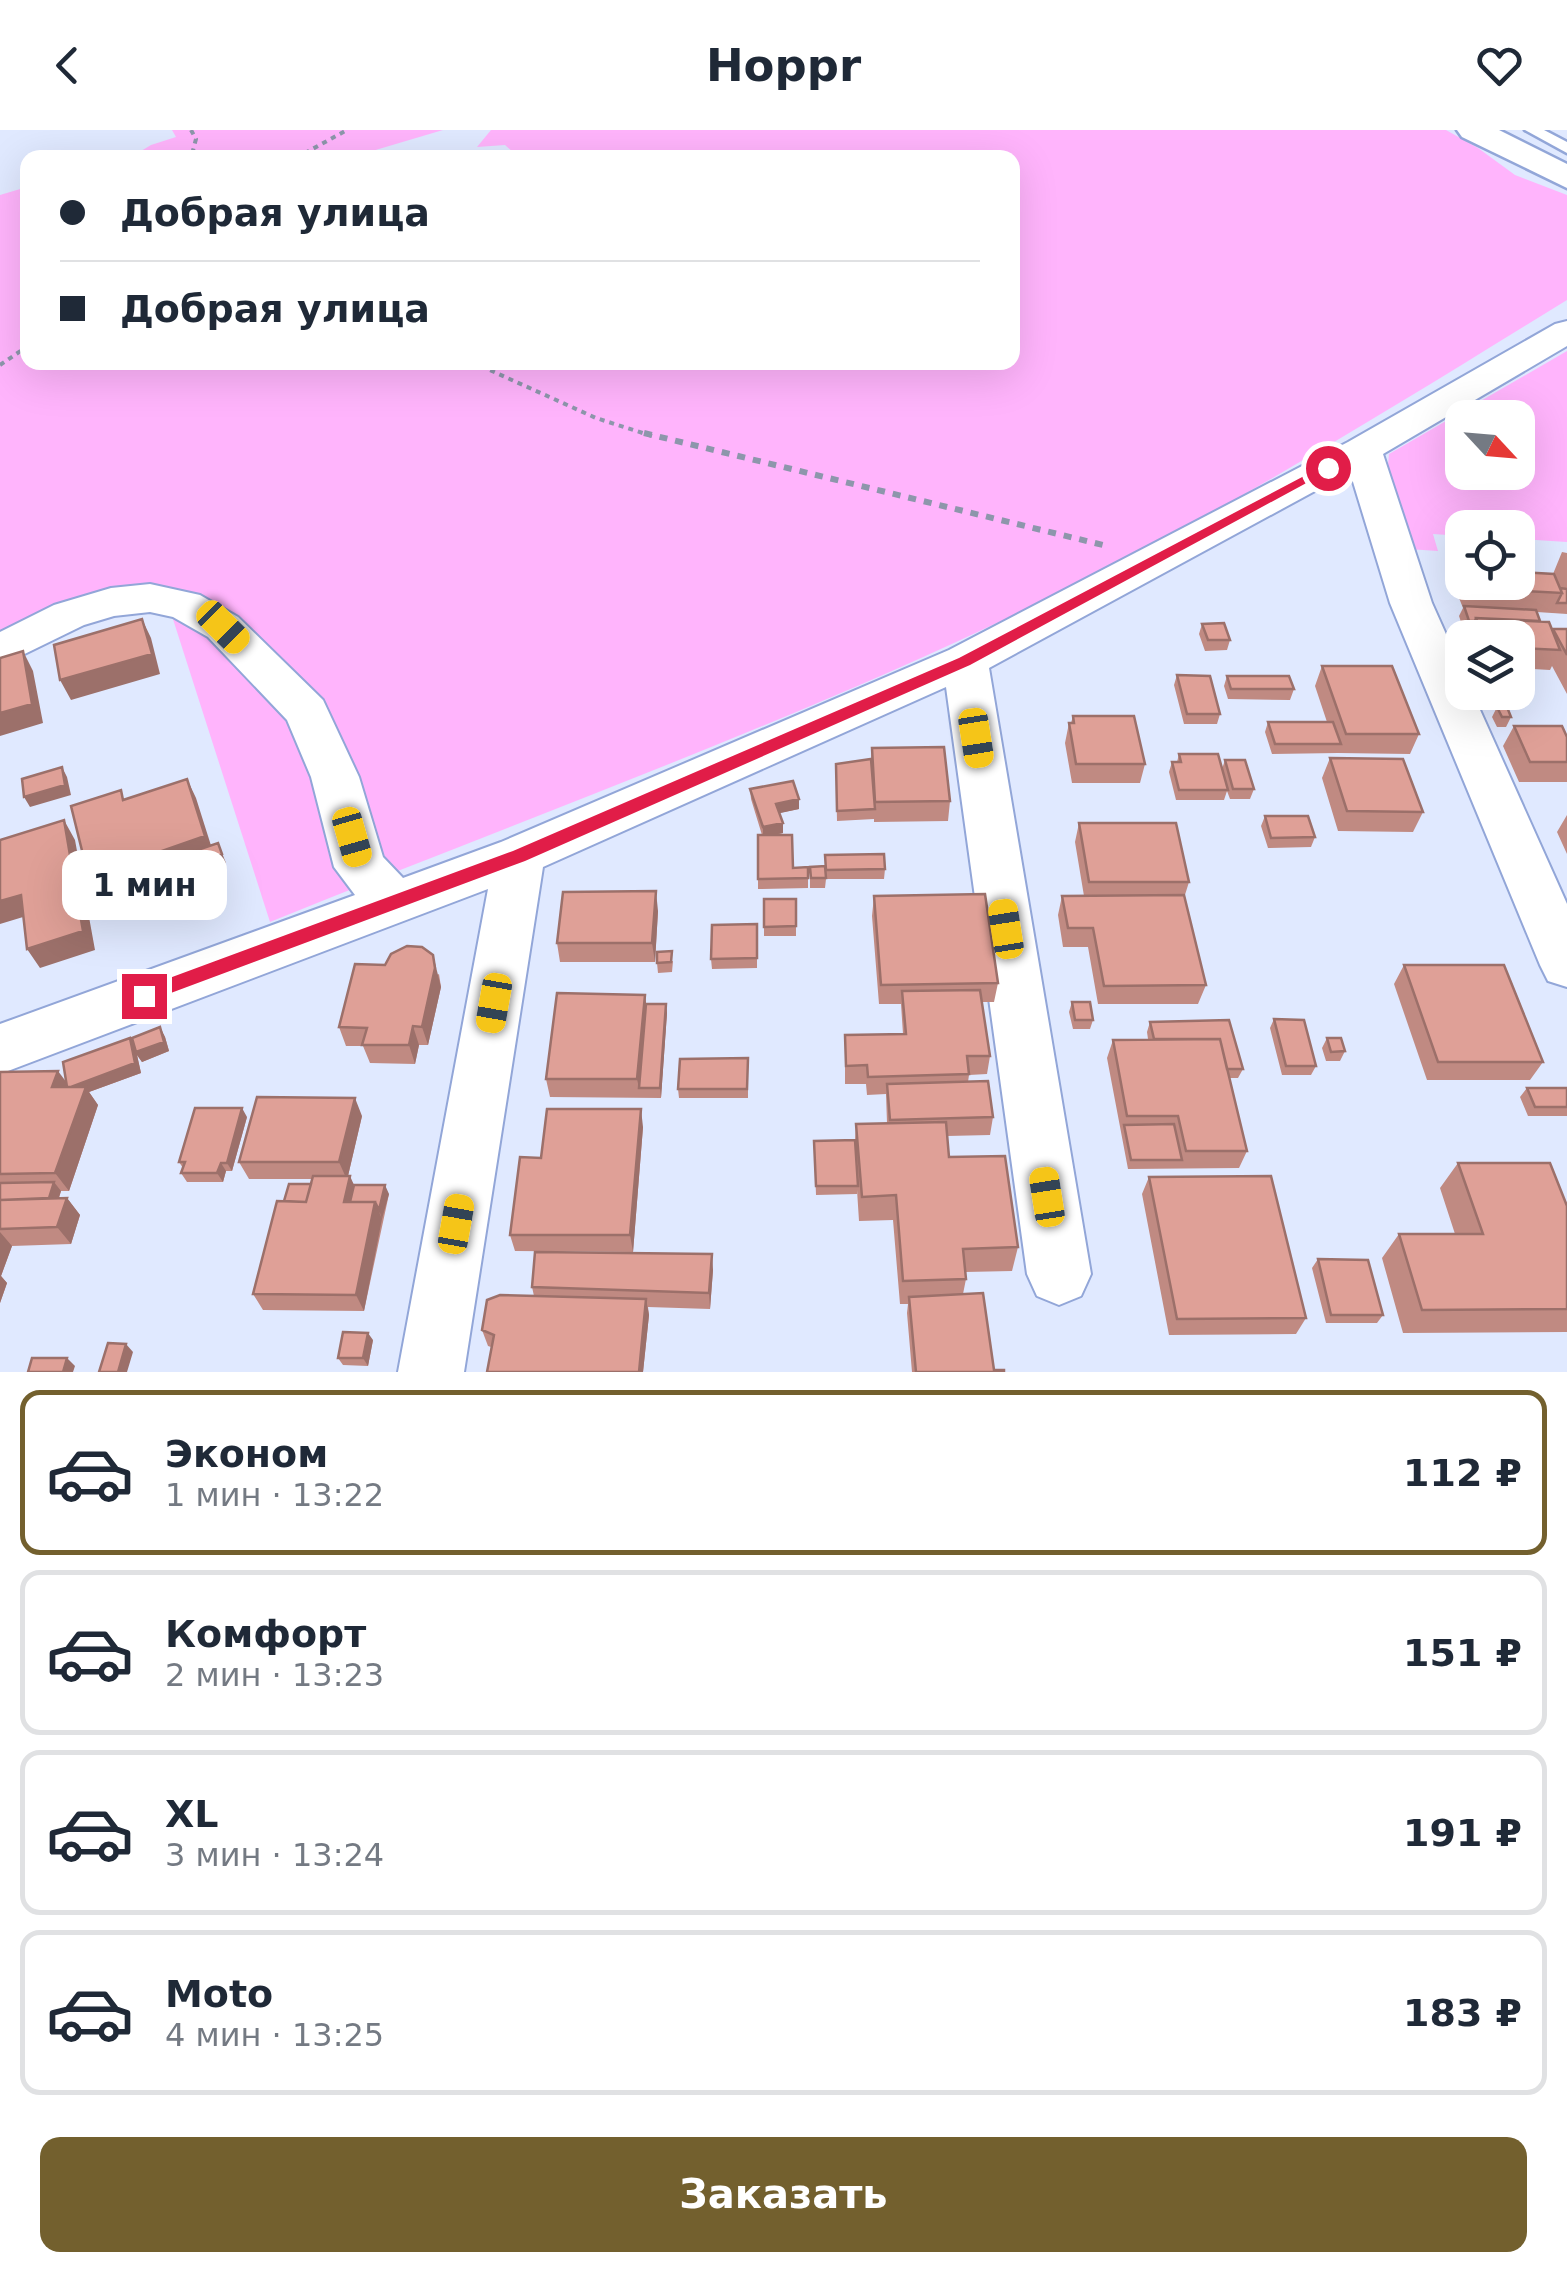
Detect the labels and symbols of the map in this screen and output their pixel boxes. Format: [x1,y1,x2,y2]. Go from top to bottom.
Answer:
north arrow [1445,400,1535,490]
route start [1306,446,1351,491]
car [191,595,255,659]
car [956,706,996,770]
car [329,804,375,870]
callout: 1 мин [62,851,226,921]
car [986,897,1026,961]
car [474,971,514,1035]
route end [122,974,167,1019]
car [1027,1165,1067,1229]
car [436,1192,476,1256]

